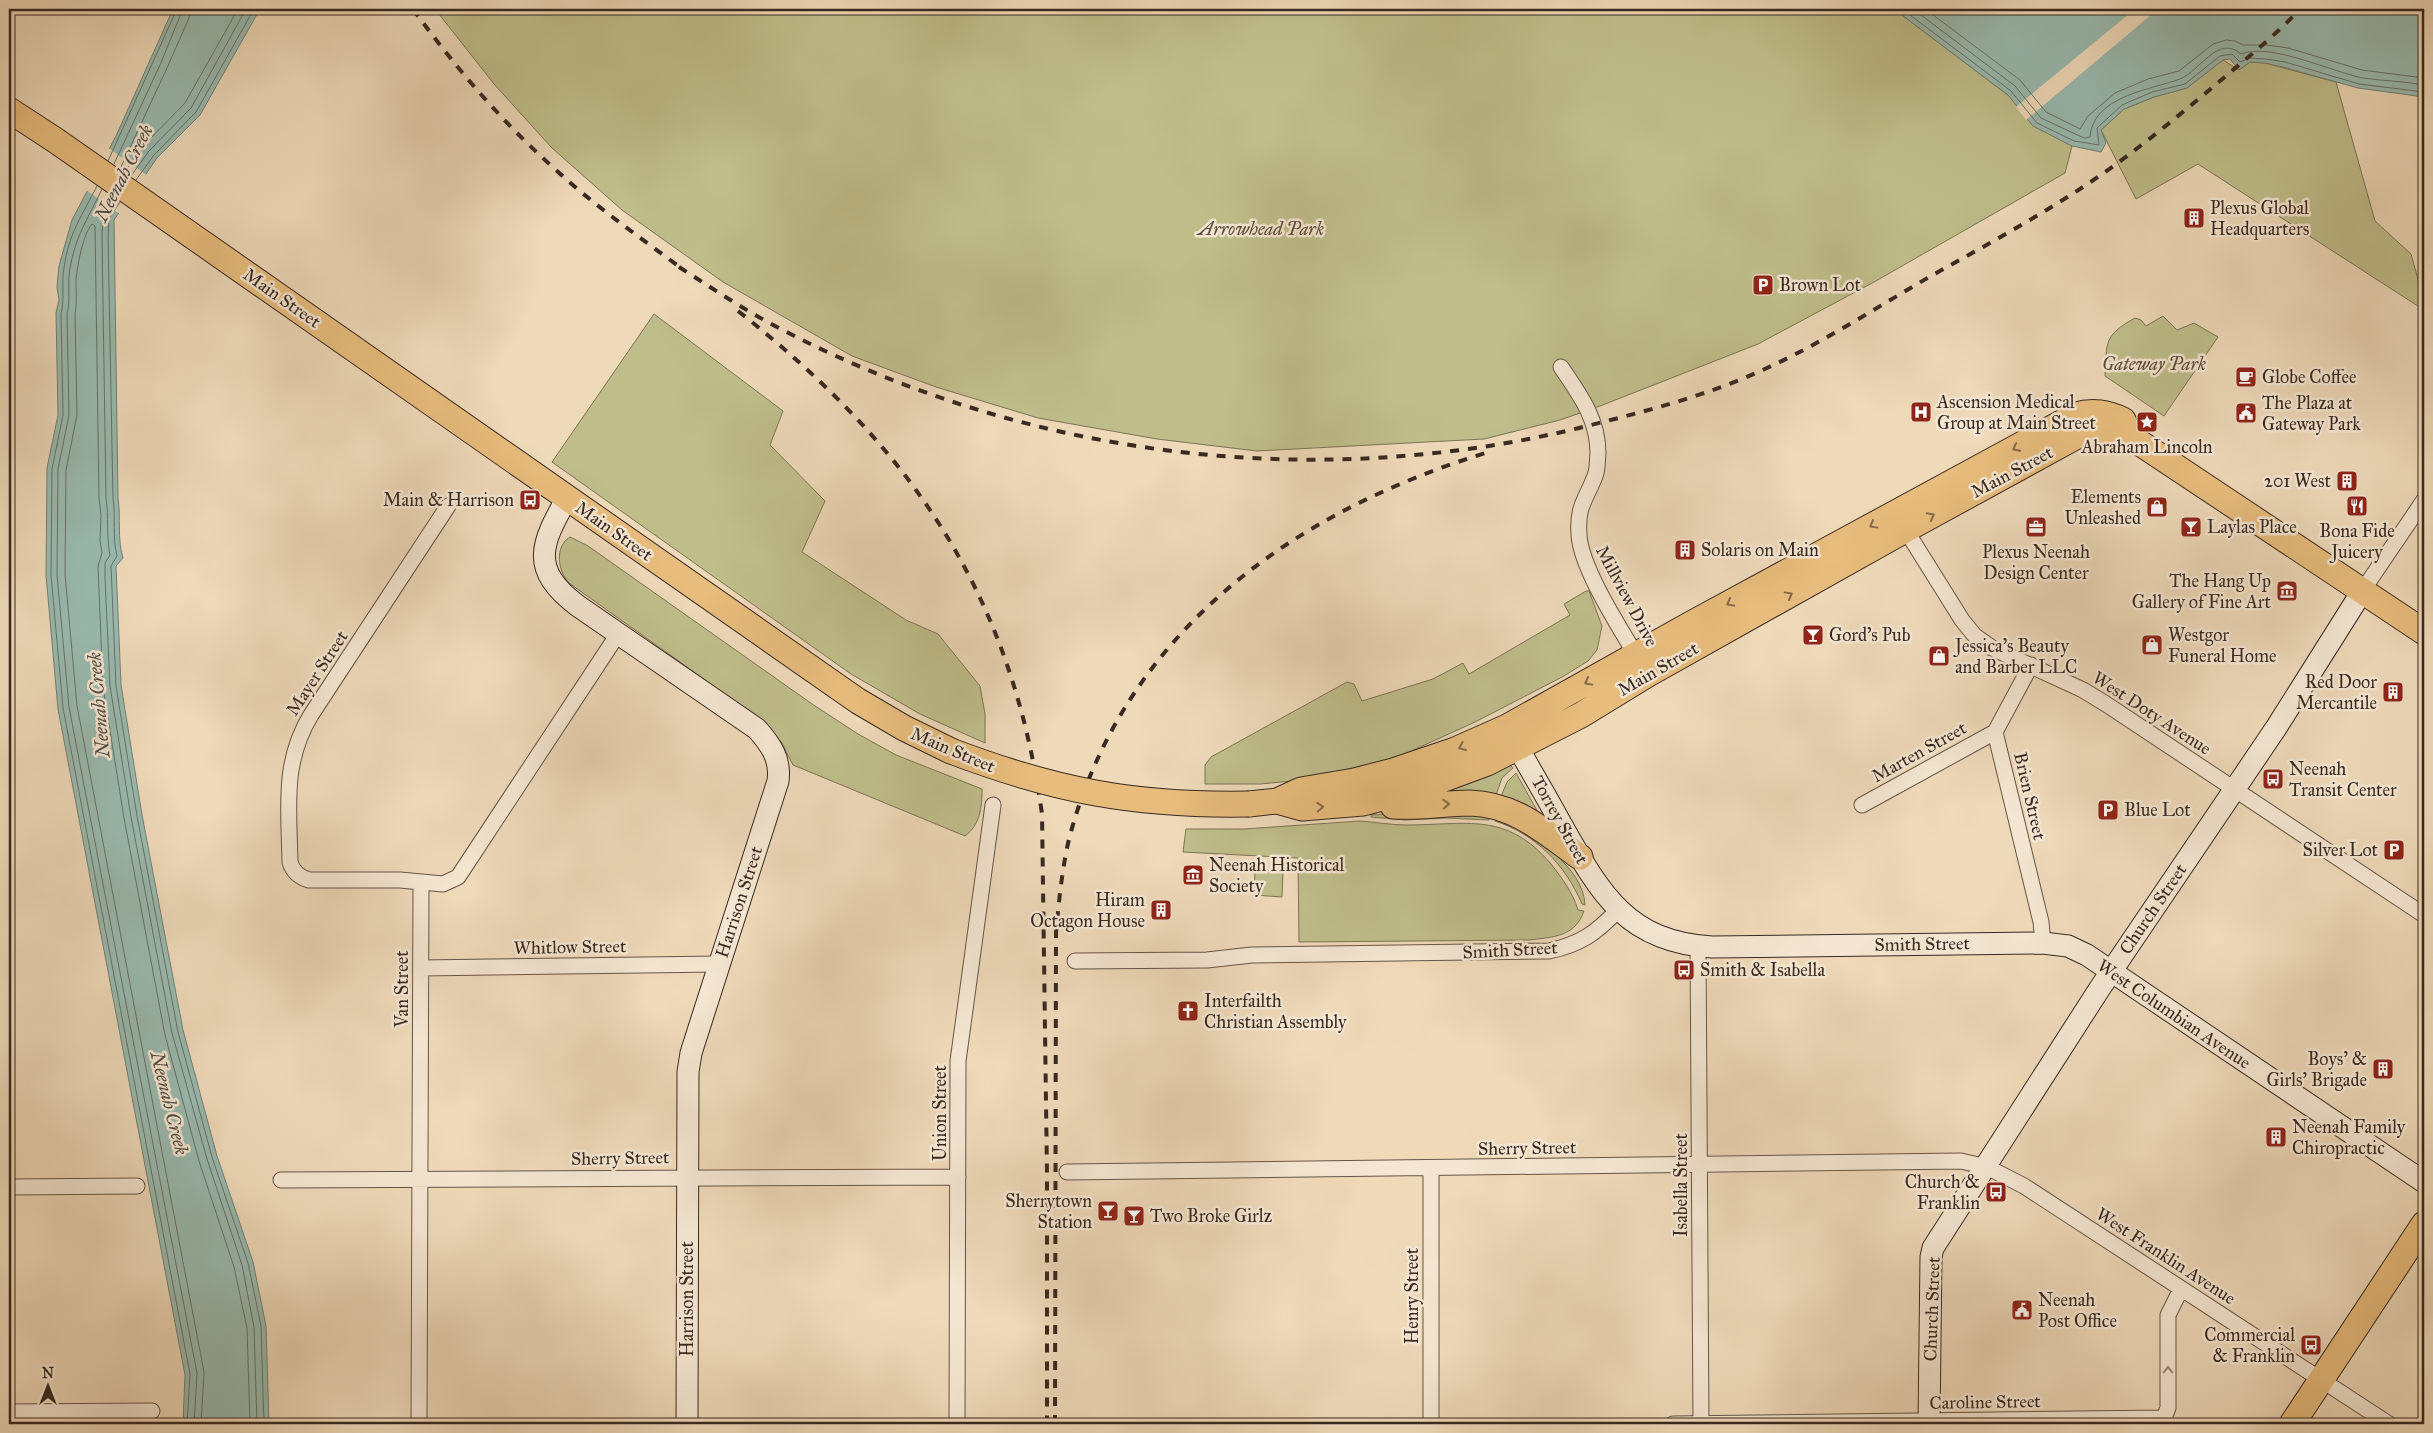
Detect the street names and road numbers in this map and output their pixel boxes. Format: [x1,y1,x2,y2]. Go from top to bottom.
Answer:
street label: Main Street [239,263,325,333]
street label: Main Street [1967,441,2057,503]
street label: Main Street [571,496,657,566]
street label: Millview Drive [1591,542,1663,650]
street label: Mayer Street [281,626,353,720]
street label: Main Street [1614,637,1703,701]
street label: West Doty Avenue [2089,667,2215,759]
street label: Marten Street [1868,717,1971,787]
street label: Main Street [908,722,999,778]
street label: Brien Street [2009,750,2051,843]
street label: Torrey Street [1527,772,1594,869]
street label: Harrison Street [711,843,768,960]
street label: Church Street [2115,859,2192,959]
street label: Smith Street [1874,932,1970,956]
street label: Whitlow Street [513,935,627,959]
street label: Smith Street [1462,936,1559,963]
street label: Van Street [391,950,413,1029]
street label: West Columbian Avenue [2093,954,2255,1074]
street label: Union Street [929,1064,951,1161]
street label: Isabella Street [1670,1132,1692,1237]
street label: Sherry Street [1478,1136,1577,1160]
street label: Sherry Street [571,1146,670,1170]
street label: West Franklin Avenue [2092,1203,2240,1309]
street label: Harrison Street [676,1241,698,1357]
street label: Henry Street [1401,1247,1423,1344]
street label: Church Street [1919,1256,1945,1362]
street label: Caroline Street [1929,1390,2041,1414]

